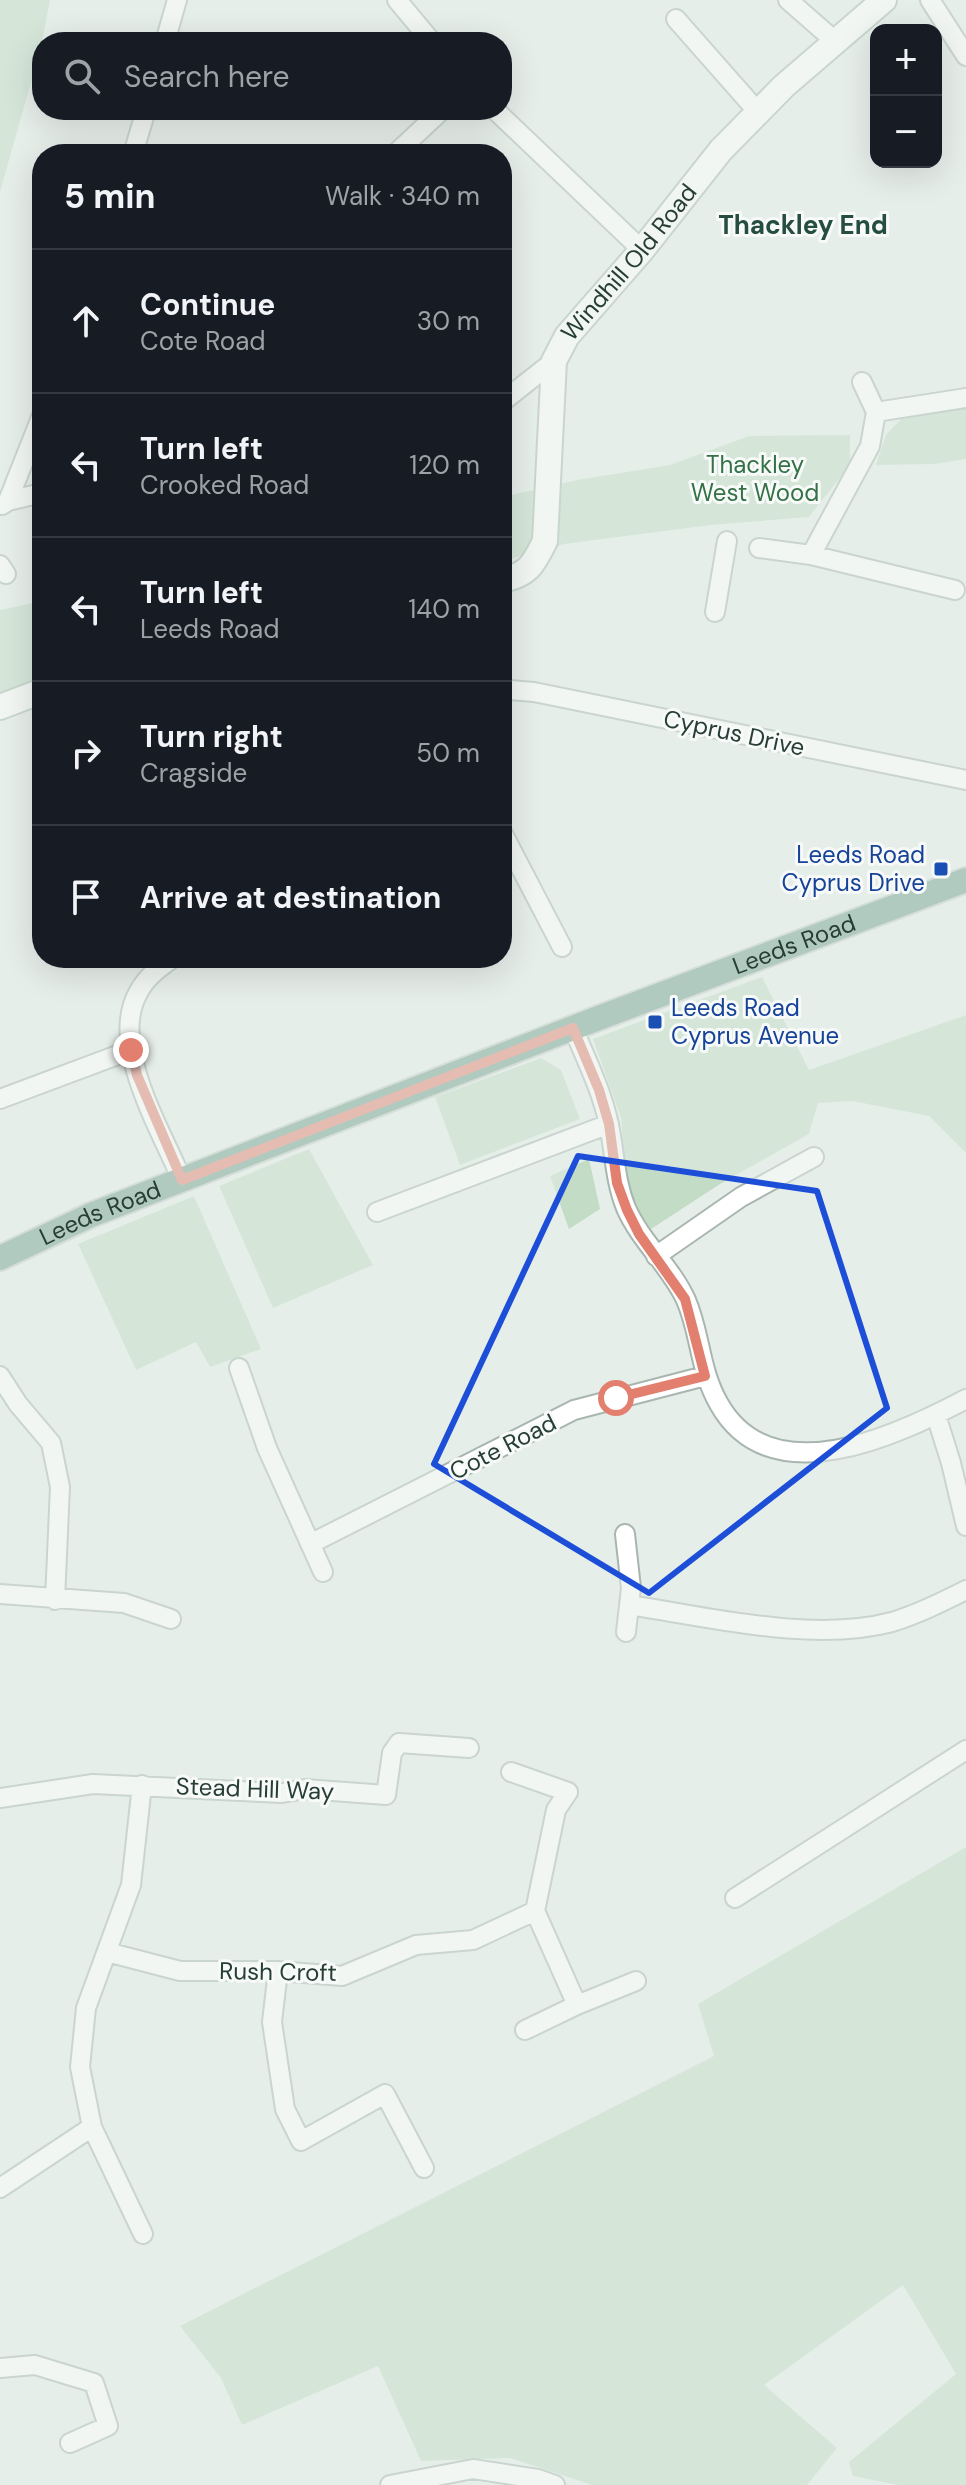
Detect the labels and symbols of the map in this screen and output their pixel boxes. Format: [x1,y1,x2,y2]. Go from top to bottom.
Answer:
street label: Windhill Old Road [554,177,703,347]
district label: Thackley End [718,208,888,242]
park label: Thackley West Wood [691,449,819,508]
street label: Cyprus Drive [661,702,808,763]
place label: Leeds Road Cyprus Drive [782,839,925,898]
marker: Leeds Road Cyprus Drive [932,860,950,878]
street label: Leeds Road [728,907,860,981]
place label: Leeds Road Cyprus Avenue [671,992,839,1051]
marker: Leeds Road Cyprus Avenue [646,1013,664,1031]
route end [113,1032,149,1068]
street label: Leeds Road [34,1173,165,1252]
route start [598,1380,634,1416]
street label: Cote Road [444,1406,561,1487]
street label: Stead Hill Way [175,1770,335,1807]
street label: Rush Croft [219,1955,337,1988]

